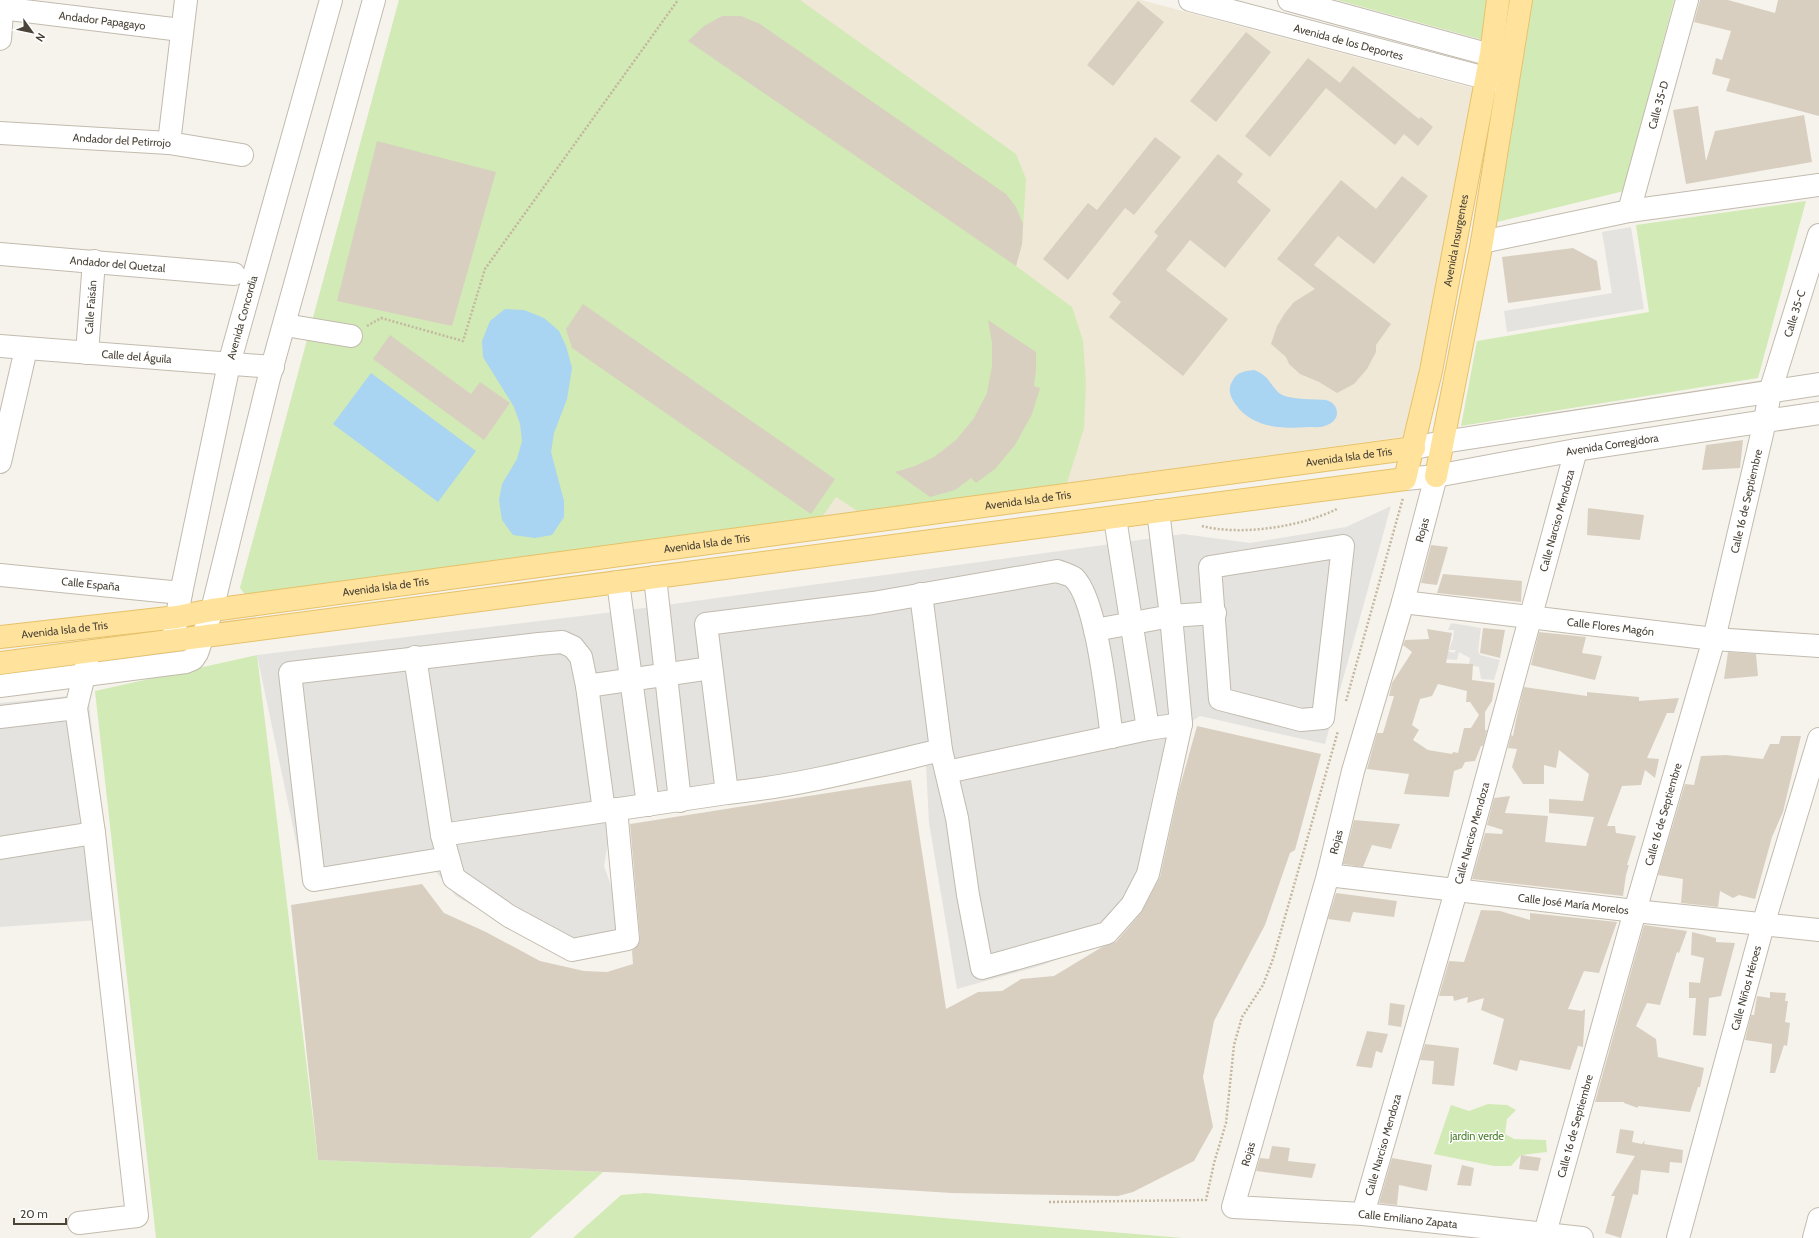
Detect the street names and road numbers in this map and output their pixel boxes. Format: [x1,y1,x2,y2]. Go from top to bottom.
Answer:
street label: Andador Papagayo [58,8,146,33]
street label: Avenida de los Deportes [1292,21,1405,63]
street label: Calle 35-D [1645,79,1672,131]
street label: Andador del Petirrojo [72,130,171,150]
street label: Avenida Insurgentes [1440,193,1471,288]
street label: Andador del Quetzal [69,253,166,275]
street label: Avenida Concordia [224,273,261,361]
street label: Calle Faisán [81,280,100,335]
street label: Calle 35-C [1781,288,1808,339]
street label: Calle del Águila [101,347,173,366]
street label: Avenida Corregidora [1564,430,1660,459]
street label: Avenida Isla de Tris [1305,444,1393,470]
street label: Calle 16 de Septiembre [1727,448,1765,555]
street label: Calle Narciso Mendoza [1536,467,1578,573]
street label: Avenida Isla de Tris [984,487,1072,513]
street label: Rojas [1412,516,1432,544]
street label: Avenida Isla de Tris [663,531,751,556]
street label: Calle España [61,574,121,594]
street label: Avenida Isla de Tris [342,574,430,599]
street label: Calle Flores Magón [1566,615,1655,639]
street label: Avenida Isla de Tris [21,618,109,642]
street label: Calle 16 de Septiembre [1642,761,1685,867]
street label: Calle Narciso Mendoza [1451,780,1492,886]
street label: Rojas [1326,828,1346,856]
street label: Calle José María Morelos [1517,890,1630,917]
street label: Calle Niños Héroes [1728,944,1764,1032]
street label: Calle 16 de Septiembre [1554,1073,1596,1179]
street label: Calle Narciso Mendoza [1362,1092,1404,1197]
street label: Rojas [1238,1140,1258,1168]
street label: Calle Emiliano Zapata [1358,1207,1459,1231]

